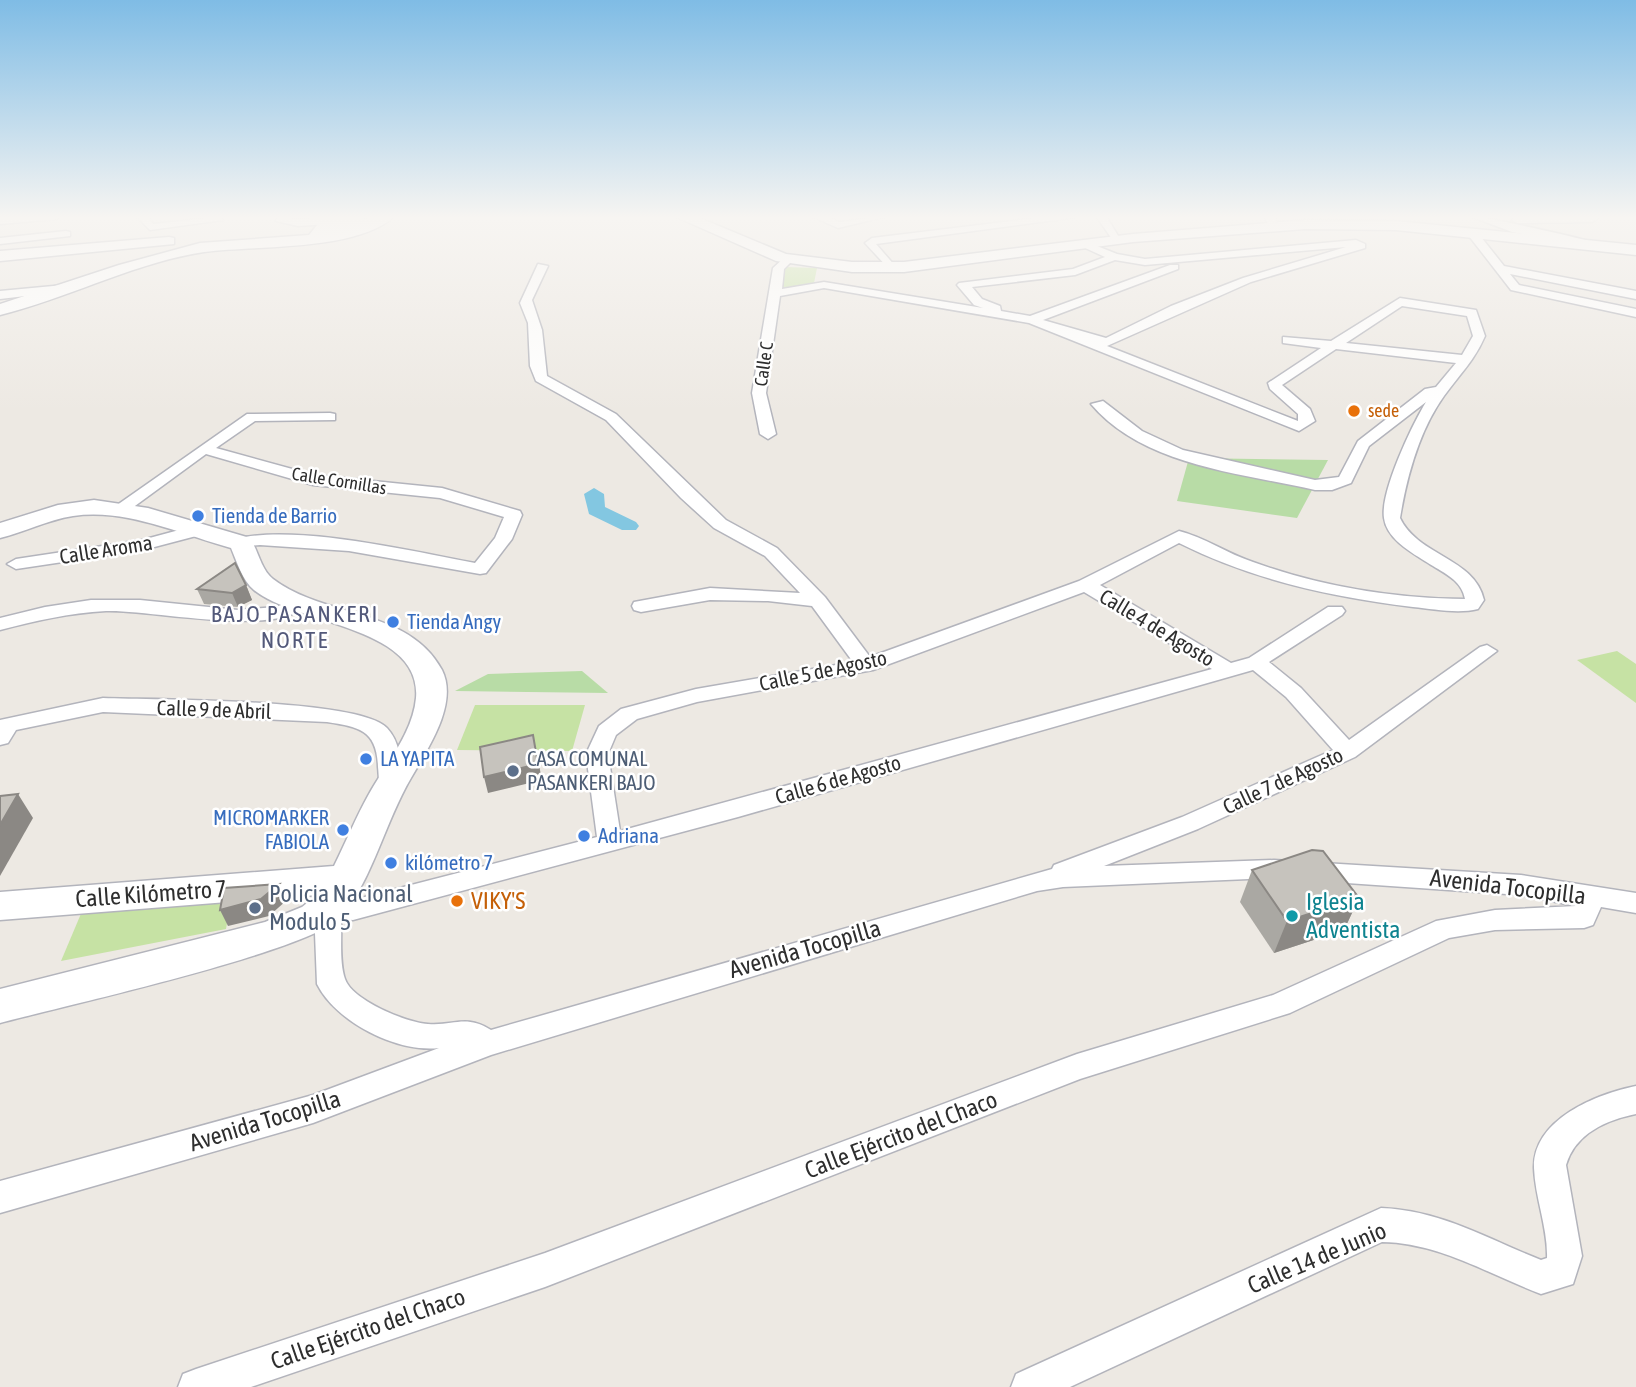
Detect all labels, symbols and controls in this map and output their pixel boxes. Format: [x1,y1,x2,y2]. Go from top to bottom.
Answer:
street label: Calle C [750,340,777,387]
place label: sede [1368,400,1399,421]
marker: sede [1346,403,1362,419]
street label: Calle Cornillas [290,463,388,498]
place label: Tienda de Barrio [212,503,337,527]
marker: Tienda de Barrio [190,508,206,524]
street label: Calle Aroma [58,530,154,568]
street label: Calle 4 de Agosto [1096,583,1219,671]
district label: BAJO PASANKERI NORTE [211,601,379,653]
place label: Tienda Angy [407,609,501,633]
marker: Tienda Angy [385,614,401,630]
street label: Calle 5 de Agosto [757,645,889,695]
street label: Calle 9 de Abril [156,695,272,723]
street label: Calle 7 de Agosto [1219,742,1346,818]
place label: LA YAPITA [380,746,455,770]
place label: CASA COMUNAL PASANKERI BAJO [527,746,655,794]
street label: Calle 6 de Agosto [772,750,903,808]
marker: LA YAPITA [358,751,374,767]
marker: CASA COMUNAL PASANKERI BAJO [505,763,521,779]
place label: MICROMARKER FABIOLA [213,805,330,853]
marker: MICROMARKER FABIOLA [335,822,351,838]
place label: Adriana [598,823,659,847]
marker: Adriana [576,828,592,844]
place label: kilómetro 7 [405,850,493,874]
marker: kilómetro 7 [383,855,399,871]
street label: Avenida Tocopilla [1429,864,1587,909]
street label: Calle Kilómetro 7 [75,875,227,912]
place label: Policia Nacional Modulo 5 [269,880,413,935]
place label: VIKY'S [471,887,525,914]
place label: Iglesia Adventista [1306,888,1400,943]
marker: VIKY'S [449,893,465,909]
marker: Policia Nacional Modulo 5 [247,900,263,916]
marker: Iglesia Adventista [1284,908,1300,924]
street label: Avenida Tocopilla [726,914,884,983]
street label: Avenida Tocopilla [186,1085,344,1156]
street label: Calle Ejército del Chaco [801,1085,1001,1184]
street label: Calle 14 de Junio [1244,1216,1390,1299]
street label: Calle Ejército del Chaco [267,1283,469,1374]

